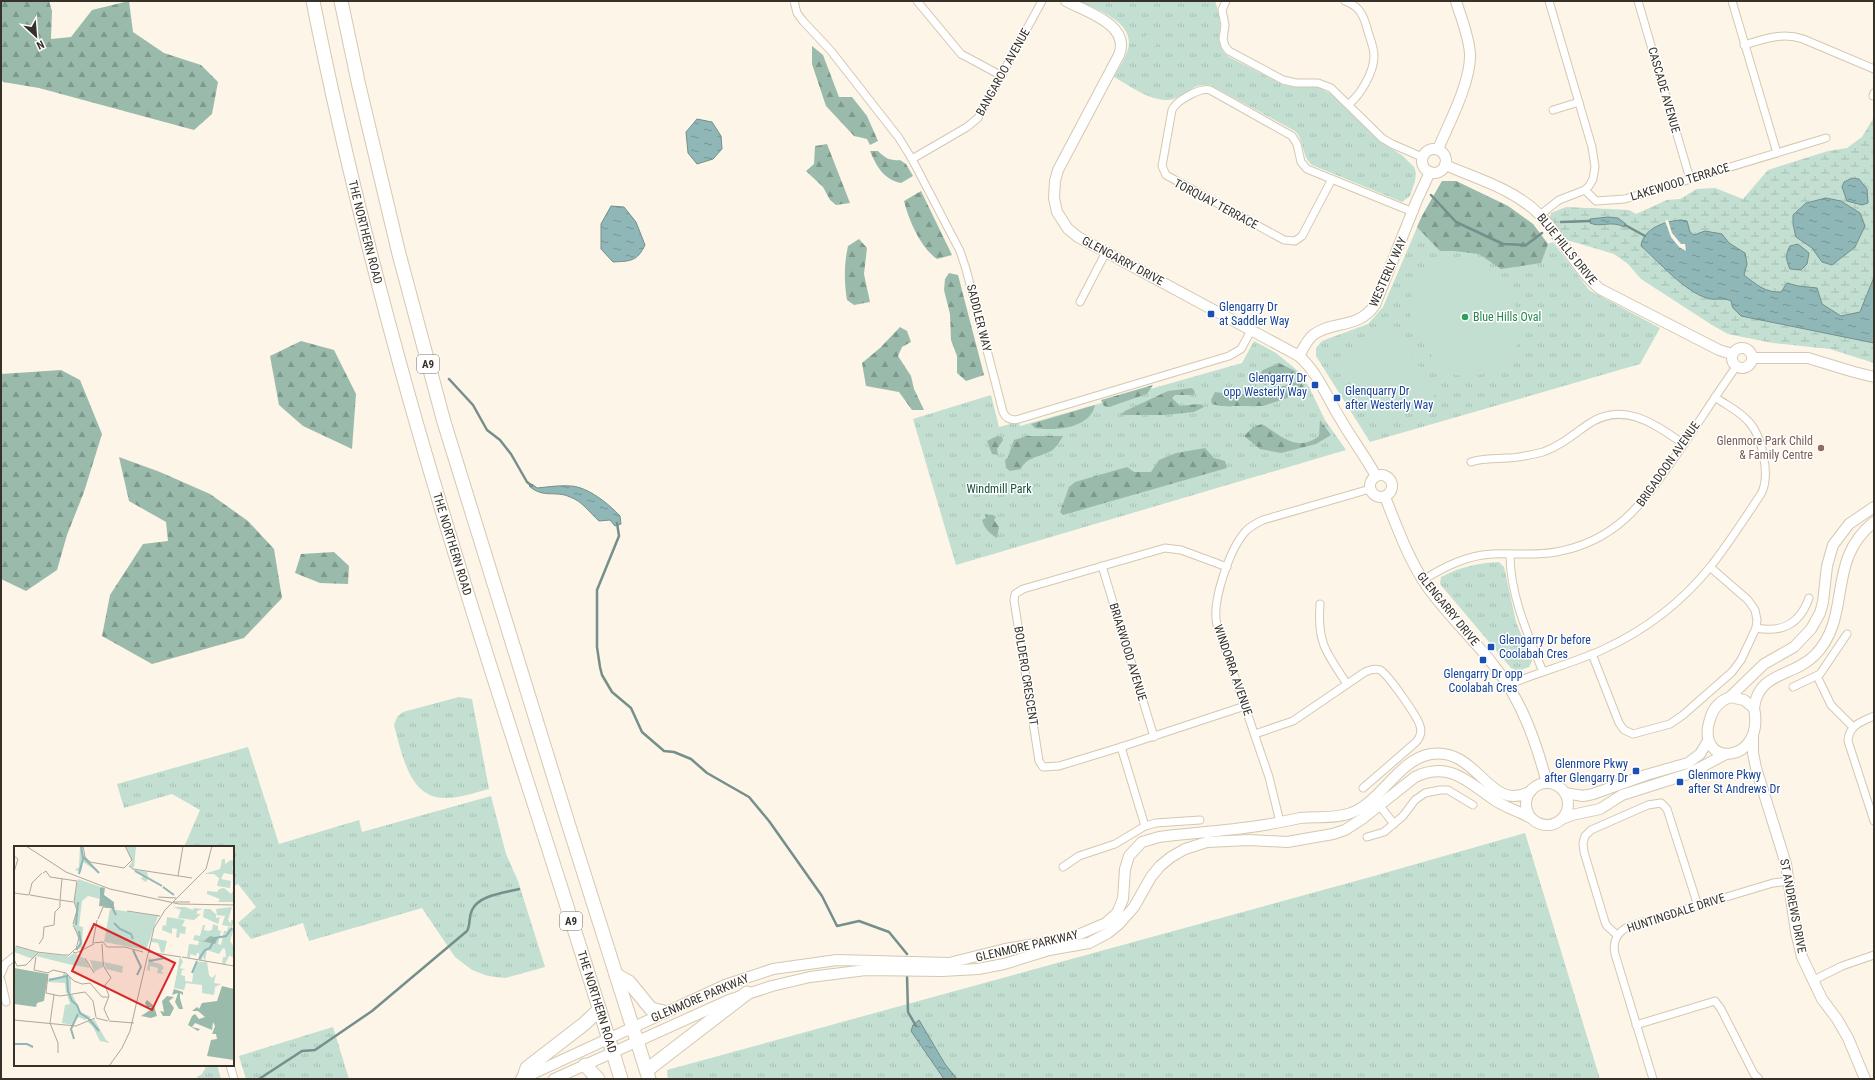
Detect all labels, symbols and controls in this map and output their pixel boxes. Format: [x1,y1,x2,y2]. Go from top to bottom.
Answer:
north arrow [16,16,56,56]
street label: BANGAROO AVENUE [973,26,1033,118]
text: N [34,37,46,52]
street label: CASCADE AVENUE [1645,46,1683,134]
street label: LAKEWOOD TERRACE [1629,160,1731,204]
street label: TORQUAY TERRACE [1172,176,1260,232]
street label: THE NORTHERN ROAD [346,179,385,286]
street label: BLUE HILLS DRIVE [1534,211,1600,287]
street label: GLENGARRY DRIVE [1080,234,1166,288]
street label: WESTERLY WAY [1366,234,1410,309]
street label: SADDLER WAY [964,283,994,354]
place label: Glengarry Dr at Saddler Way [1219,300,1289,328]
marker: Glengarry Dr at Saddler Way [1206,309,1216,319]
place label: Blue Hills Oval [1473,310,1541,324]
marker: Blue Hills Oval [1460,312,1470,322]
road number: A9 [417,355,439,373]
place label: Glengarry Dr opp Westerly Way [1223,371,1307,399]
marker: Glengarry Dr opp Westerly Way [1310,380,1320,390]
place label: Glenquarry Dr after Westerly Way [1345,384,1433,412]
marker: Glenquarry Dr after Westerly Way [1332,393,1342,403]
street label: BRIGADOON AVENUE [1633,419,1703,509]
place label: Glenmore Park Child & Family Centre [1717,434,1813,462]
marker: Glenmore Park Child & Family Centre [1816,443,1826,453]
park label: Windmill Park [966,482,1032,496]
street label: THE NORTHERN ROAD [430,491,475,597]
street label: GLENGARRY DRIVE [1414,569,1482,649]
street label: BRIARWOOD AVENUE [1106,601,1150,703]
street label: WINDORRA AVENUE [1211,623,1255,717]
street label: BOLDERO CRESCENT [1011,625,1041,727]
place label: Glengarry Dr before Coolabah Cres [1499,633,1591,661]
marker: Glengarry Dr before Coolabah Cres [1486,642,1496,652]
marker: Glengarry Dr opp Coolabah Cres [1478,655,1488,665]
place label: Glengarry Dr opp Coolabah Cres [1443,667,1523,695]
place label: Glenmore Pkwy after Glengarry Dr [1544,757,1628,785]
marker: Glenmore Pkwy after Glengarry Dr [1631,766,1641,776]
place label: Glenmore Pkwy after St Andrews Dr [1688,768,1780,796]
marker: Glenmore Pkwy after St Andrews Dr [1675,777,1685,787]
inset map [14,846,234,1066]
street label: ST ANDREWS DRIVE [1777,858,1809,954]
street label: HUNTINGDALE DRIVE [1625,891,1727,935]
road number: A9 [560,912,582,930]
street label: GLENMORE PARKWAY [974,927,1080,965]
street label: THE NORTHERN ROAD [575,949,620,1055]
street label: GLENMORE PARKWAY [649,971,752,1025]

